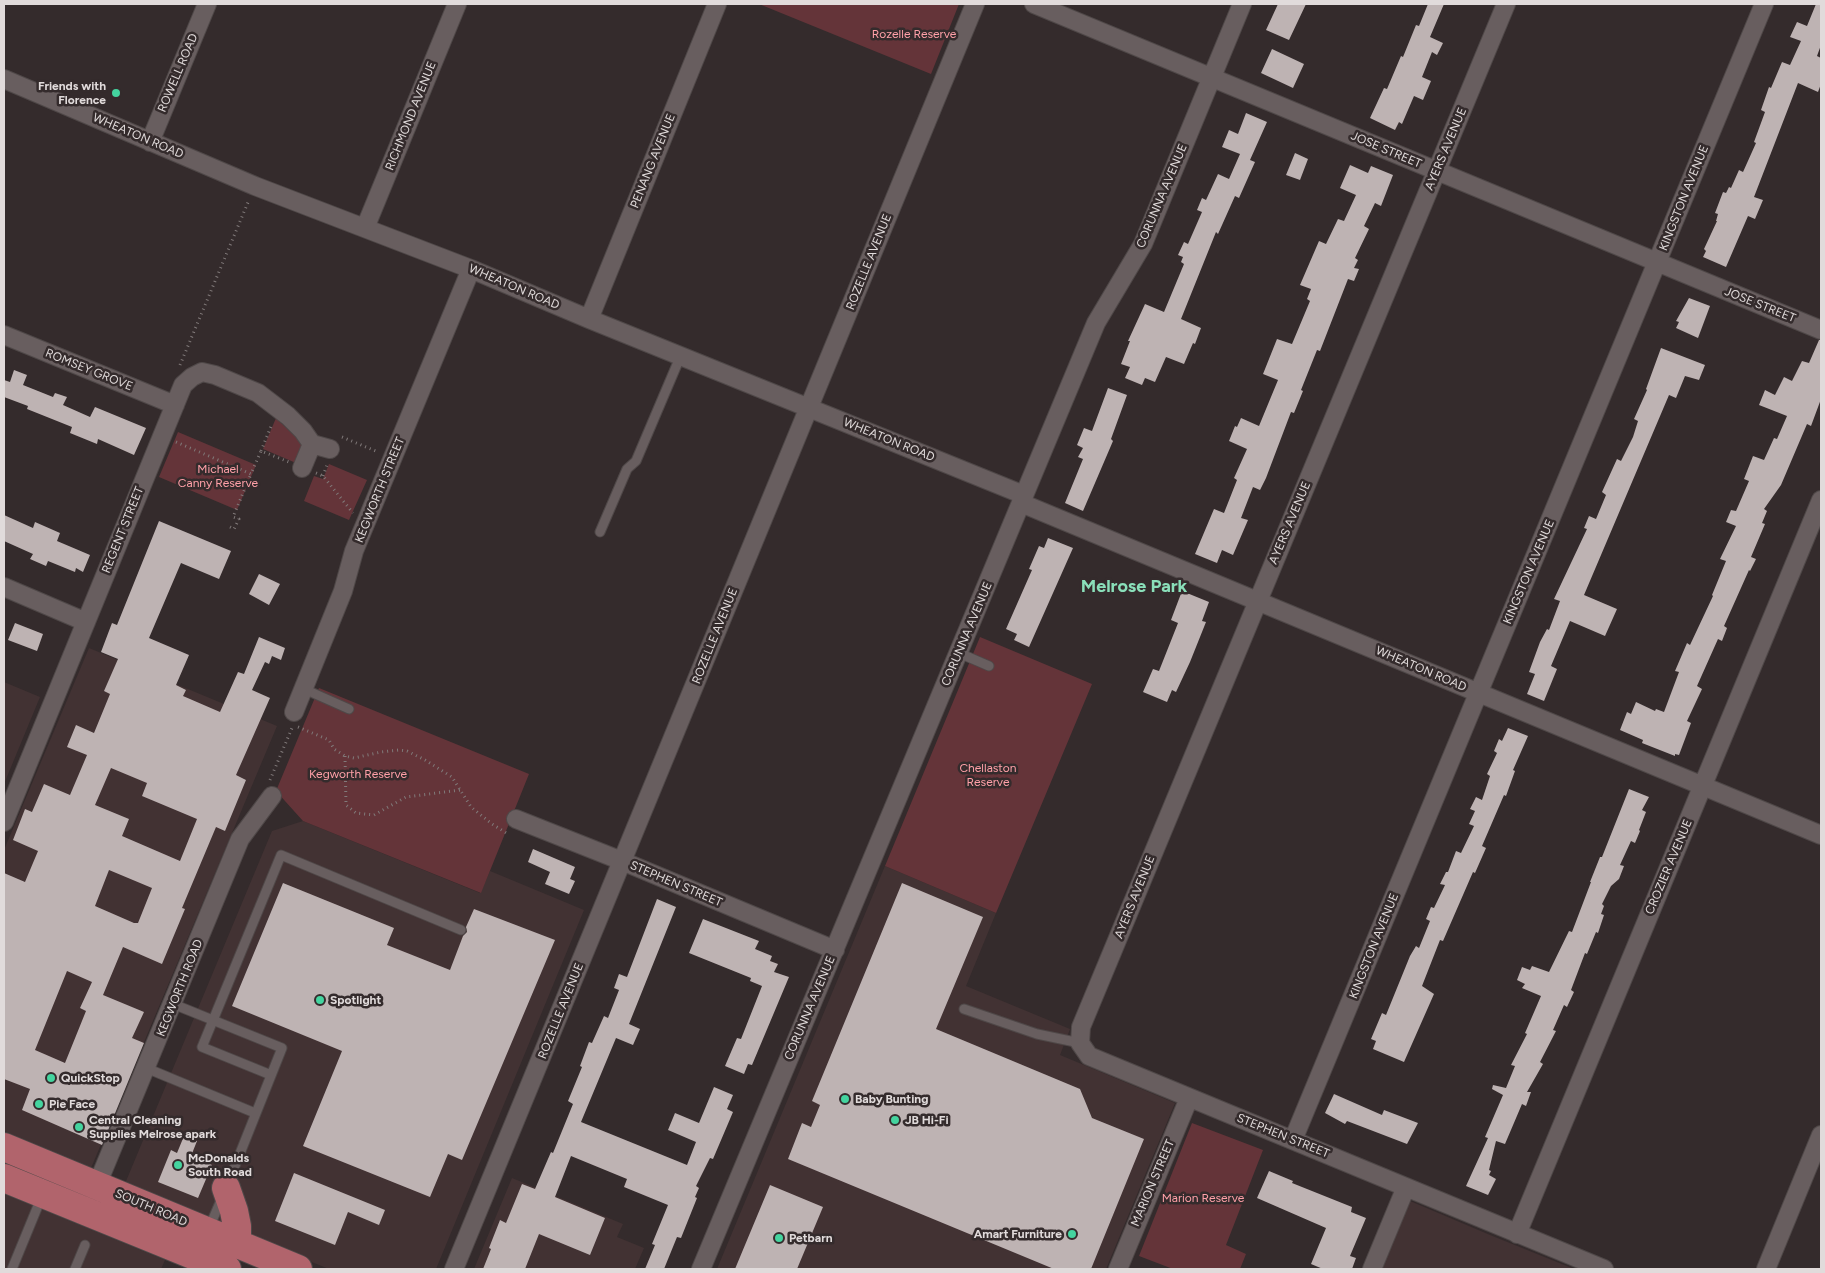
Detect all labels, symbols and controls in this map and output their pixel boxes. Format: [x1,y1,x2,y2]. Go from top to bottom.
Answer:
park label: Rozelle Reserve [872,27,956,41]
street label: ROWELL ROAD [155,32,201,114]
street label: RICHMOND AVENUE [383,59,439,173]
place label: Friends with Florence [38,79,106,107]
marker: Friends with Florence [110,87,122,99]
street label: AYERS AVENUE [1422,106,1470,192]
street label: WHEATON ROAD [91,110,185,162]
street label: PENANG AVENUE [627,112,679,210]
street label: JOSE STREET [1349,129,1423,171]
street label: CORUNNA AVENUE [1134,142,1190,250]
street label: KINGSTON AVENUE [1656,143,1712,253]
street label: ROZELLE AVENUE [843,212,895,312]
street label: WHEATON ROAD [467,261,561,313]
street label: JOSE STREET [1722,284,1798,326]
street label: ROMSEY GROVE [43,346,135,394]
street label: WHEATON ROAD [841,415,937,465]
street label: KEGWORTH STREET [352,435,408,545]
park label: Michael Canny Reserve [178,462,258,490]
street label: AYERS AVENUE [1266,480,1314,566]
street label: REGENT STREET [99,485,147,575]
street label: KINGSTON AVENUE [1500,517,1558,627]
district label: Melrose Park [1081,576,1187,598]
street label: CORUNNA AVENUE [939,580,995,688]
street label: ROZELLE AVENUE [689,586,741,686]
street label: WHEATON ROAD [1374,643,1468,695]
park label: Chellaston Reserve [959,761,1017,789]
park label: Kegworth Reserve [309,767,407,781]
street label: CROZIER AVENUE [1642,817,1696,917]
street label: AYERS AVENUE [1112,853,1158,941]
street label: STEPHEN STREET [628,858,724,910]
street label: KINGSTON AVENUE [1346,891,1402,1001]
street label: KEGWORTH ROAD [154,937,206,1039]
street label: CORUNNA AVENUE [782,954,838,1062]
street label: ROZELLE AVENUE [535,961,587,1061]
place label: Spotlight [330,993,381,1007]
marker: Spotlight [314,994,326,1006]
place label: QuickStop [61,1071,120,1085]
marker: QuickStop [45,1072,57,1084]
place label: Baby Bunting [855,1092,928,1106]
marker: Baby Bunting [839,1093,851,1105]
place label: Pie Face [49,1097,95,1111]
marker: Pie Face [33,1098,45,1110]
street label: STEPHEN STREET [1235,1111,1331,1161]
place label: Central Cleaning Supplies Melrose apark [89,1113,216,1141]
place label: JB Hi-Fi [905,1113,949,1127]
marker: JB Hi-Fi [889,1114,901,1126]
marker: Central Cleaning Supplies Melrose apark [73,1121,85,1133]
street label: MARION STREET [1128,1137,1178,1229]
place label: McDonalds South Road [188,1151,252,1179]
marker: McDonalds South Road [172,1159,184,1171]
street label: SOUTH ROAD [113,1186,189,1230]
park label: Marion Reserve [1162,1191,1244,1205]
place label: Amart Furniture [974,1227,1062,1241]
marker: Amart Furniture [1066,1228,1078,1240]
place label: Petbarn [789,1231,832,1245]
marker: Petbarn [773,1232,785,1244]

